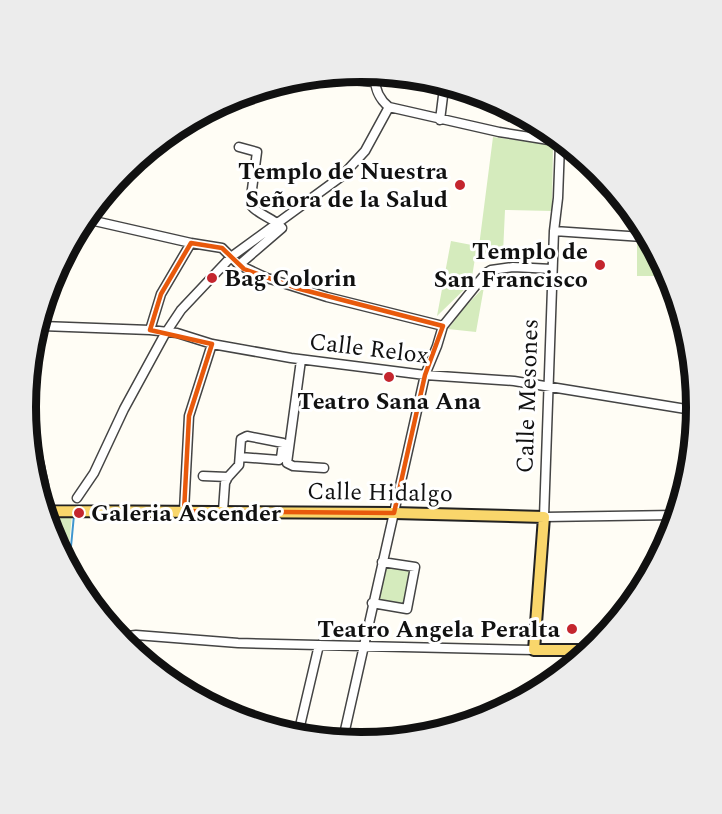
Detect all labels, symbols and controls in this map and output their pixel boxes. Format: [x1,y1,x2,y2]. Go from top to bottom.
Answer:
place label: Templo de Nuestra Señora de la Salud [238,154,449,218]
marker: Templo de Nuestra Señora de la Salud [453,178,467,192]
place label: Templo de San Francisco [434,234,588,298]
marker: Templo de San Francisco [593,258,607,272]
place label: Bag Colorin [224,261,357,297]
marker: Bag Colorin [205,271,219,285]
street label: Calle Mesones [507,318,549,474]
street label: Calle Relox [307,324,431,374]
marker: Teatro Sana Ana [382,370,396,384]
place label: Teatro Sana Ana [297,384,481,420]
street label: Calle Hidalgo [307,474,453,512]
place label: Galeria Ascender [91,496,282,532]
marker: Galeria Ascender [72,506,86,520]
place label: Teatro Angela Peralta [317,612,561,648]
marker: Teatro Angela Peralta [565,622,579,636]

